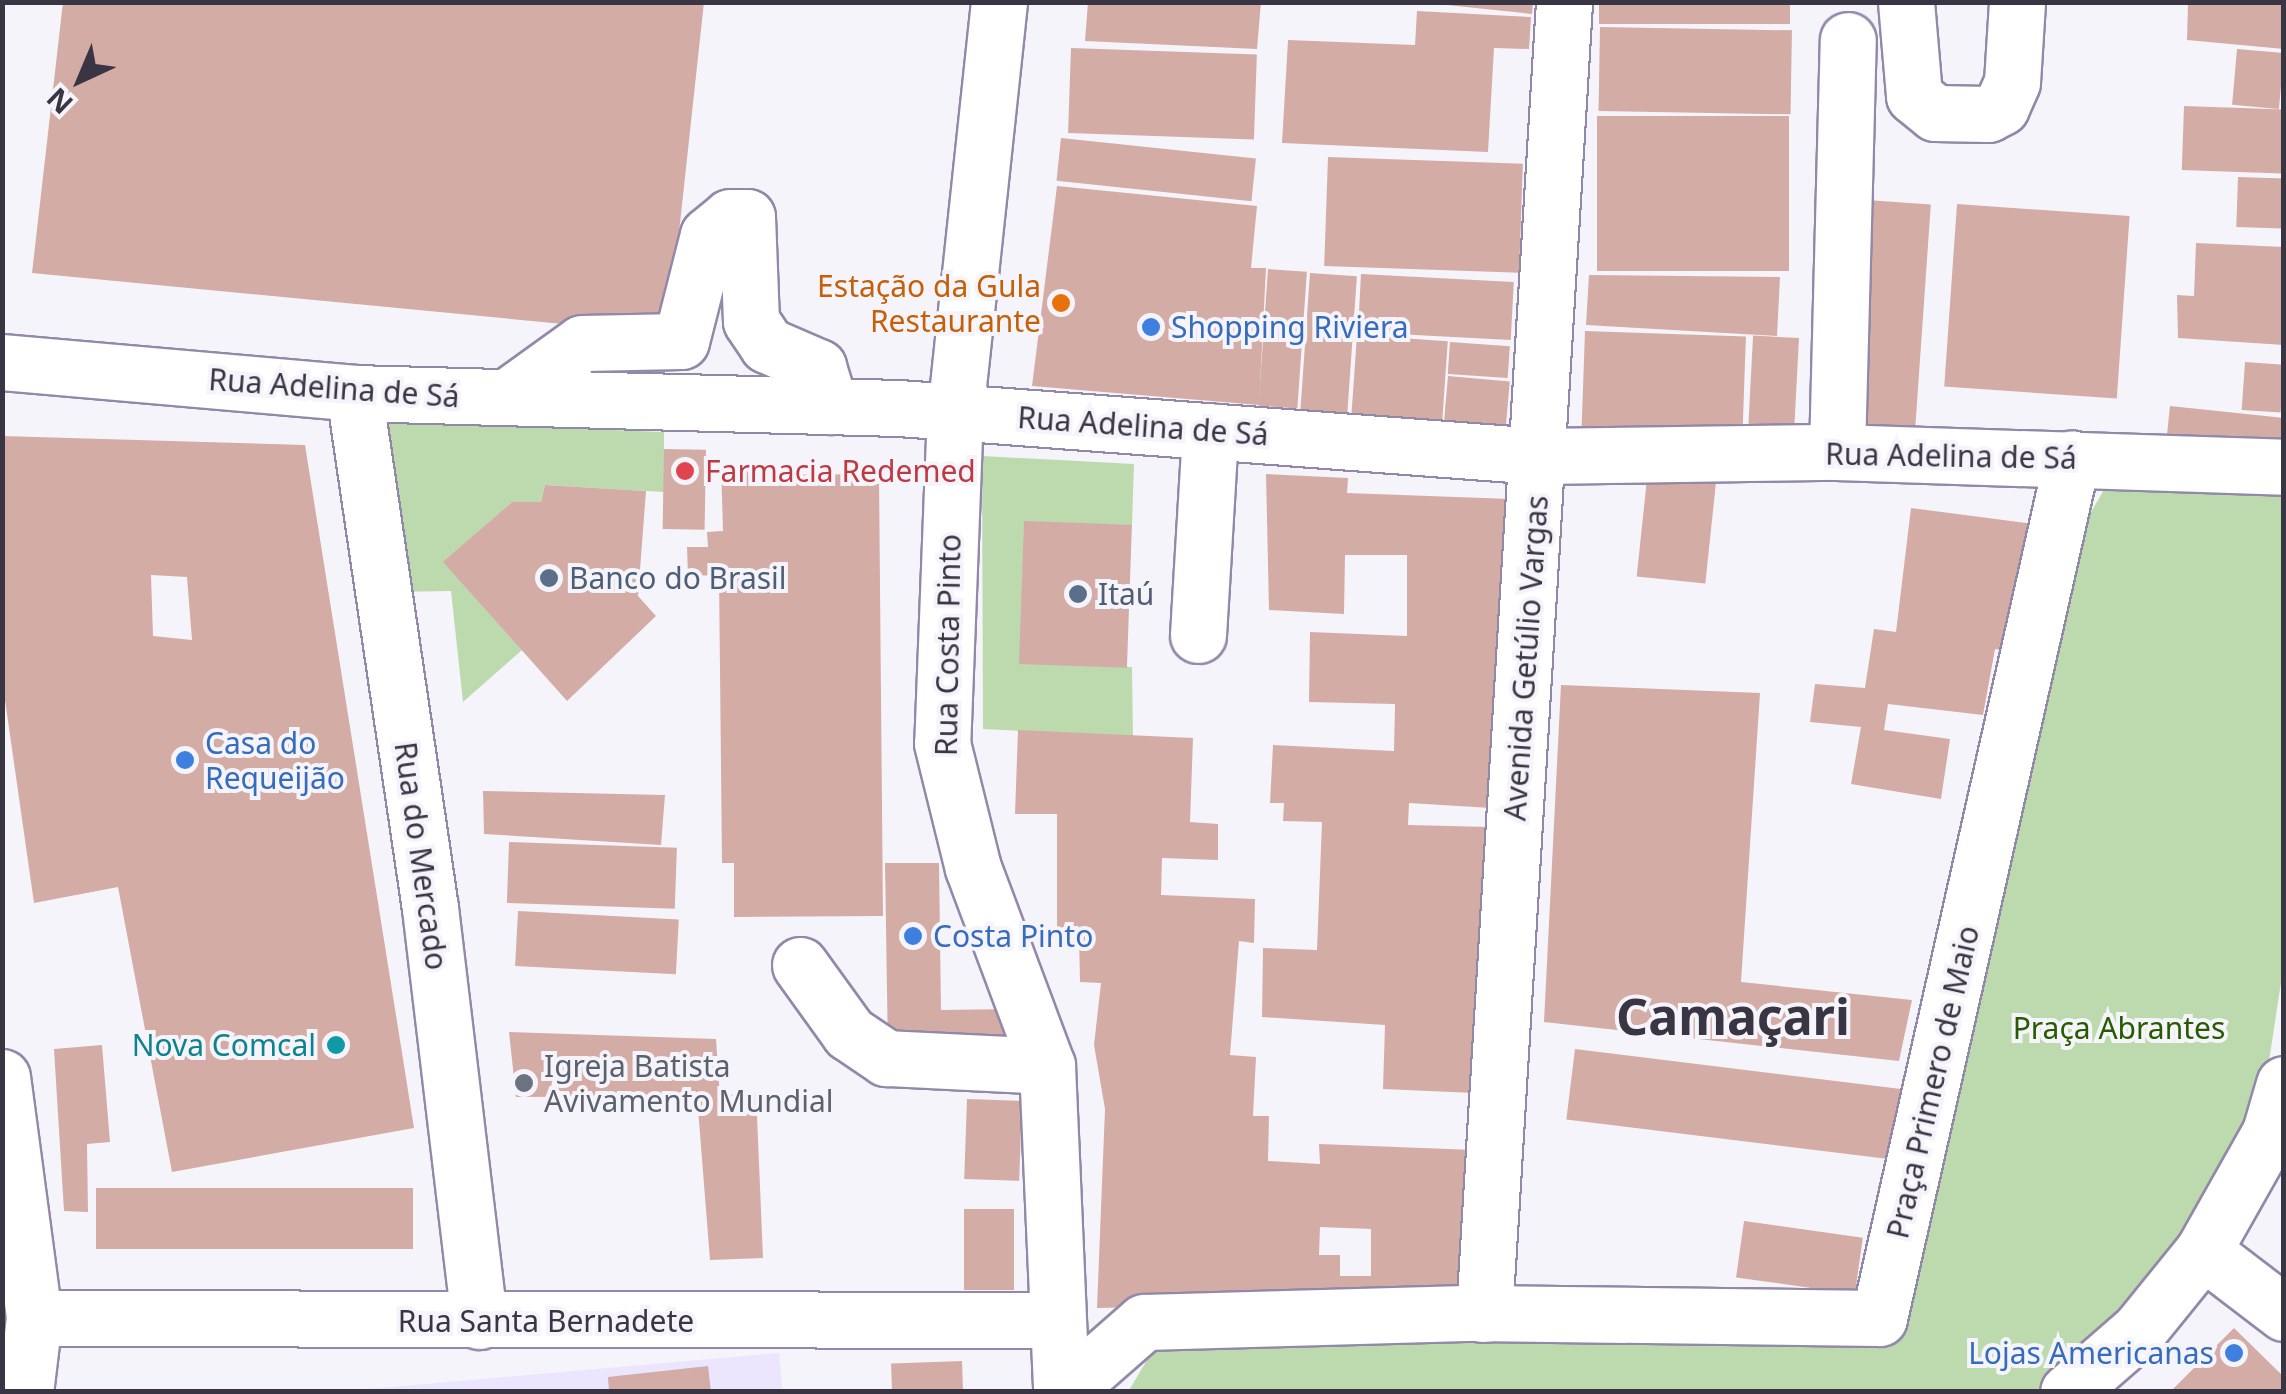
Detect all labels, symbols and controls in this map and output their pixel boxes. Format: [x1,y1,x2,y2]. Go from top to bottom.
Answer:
north arrow [30,30,130,130]
text: N [38,80,81,123]
place label: Estação da Gula Restaurante [817,268,1041,338]
marker: Estação da Gula Restaurante [1050,292,1072,314]
place label: Shopping Riviera [1171,309,1409,345]
marker: Shopping Riviera [1140,316,1162,338]
street label: Rua Adelina de Sá [207,361,461,415]
street label: Rua Adelina de Sá [1016,399,1270,453]
street label: Rua Adelina de Sá [1825,436,2077,476]
place label: Farmacia Redemed [705,453,976,489]
marker: Farmacia Redemed [674,460,696,482]
street label: Avenida Getúlio Vargas [1497,494,1555,822]
street label: Rua Costa Pinto [928,534,968,756]
place label: Banco do Brasil [569,560,787,596]
marker: Banco do Brasil [538,567,560,589]
place label: Itaú [1098,576,1154,612]
marker: Itaú [1067,583,1089,605]
place label: Casa do Requeijão [205,725,345,796]
street label: Rua do Mercado [387,740,455,972]
marker: Casa do Requeijão [174,749,196,771]
place label: Costa Pinto [933,918,1093,954]
street label: Praça Primero de Maio [1879,922,1987,1242]
marker: Costa Pinto [902,925,924,947]
district label: Camaçari [1616,987,1850,1047]
park label: Praça Abrantes [2013,1010,2225,1046]
place label: Nova Comcal [132,1027,316,1063]
marker: Nova Comcal [325,1034,347,1056]
place label: Igreja Batista Avivamento Mundial [544,1048,834,1118]
marker: Igreja Batista Avivamento Mundial [513,1072,535,1094]
street label: Rua Santa Bernadete [398,1303,694,1339]
place label: Lojas Americanas [1968,1335,2214,1371]
marker: Lojas Americanas [2223,1342,2245,1364]

